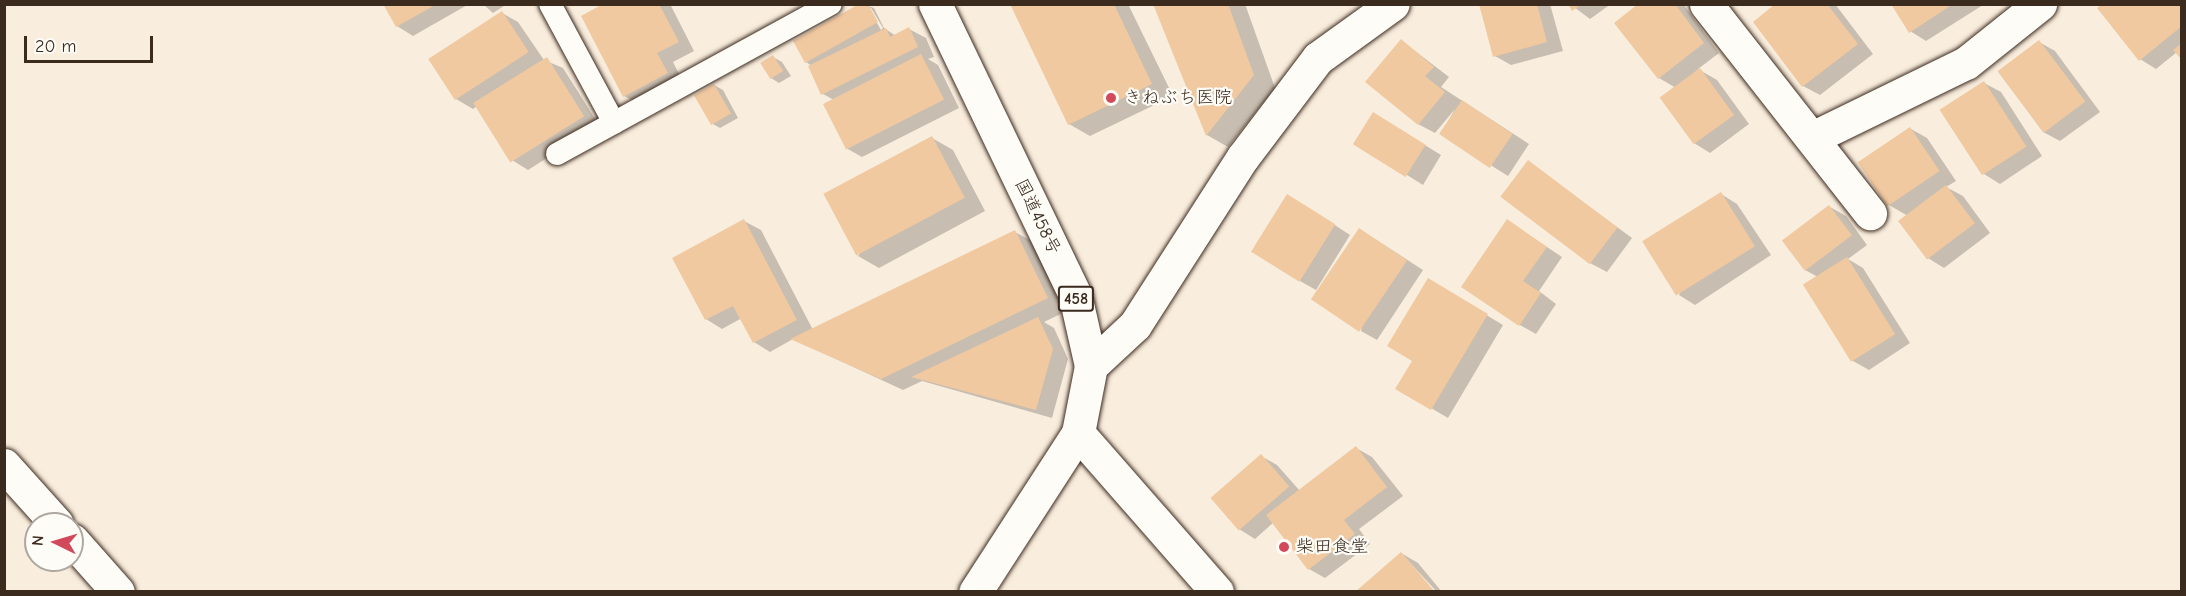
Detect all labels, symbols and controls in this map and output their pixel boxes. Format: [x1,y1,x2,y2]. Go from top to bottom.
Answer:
scale bar [27,24,156,62]
text: 20 m [35,36,76,57]
place label: きねぶち医院 [1124,87,1232,109]
marker: きねぶち医院 [1102,89,1120,107]
street label: 国道458号 [1009,176,1065,258]
road number: 458 [1056,286,1096,312]
north arrow [24,512,84,572]
text: N [29,535,47,547]
place label: 柴田食堂 [1296,536,1368,558]
marker: 柴田食堂 [1277,540,1291,554]

